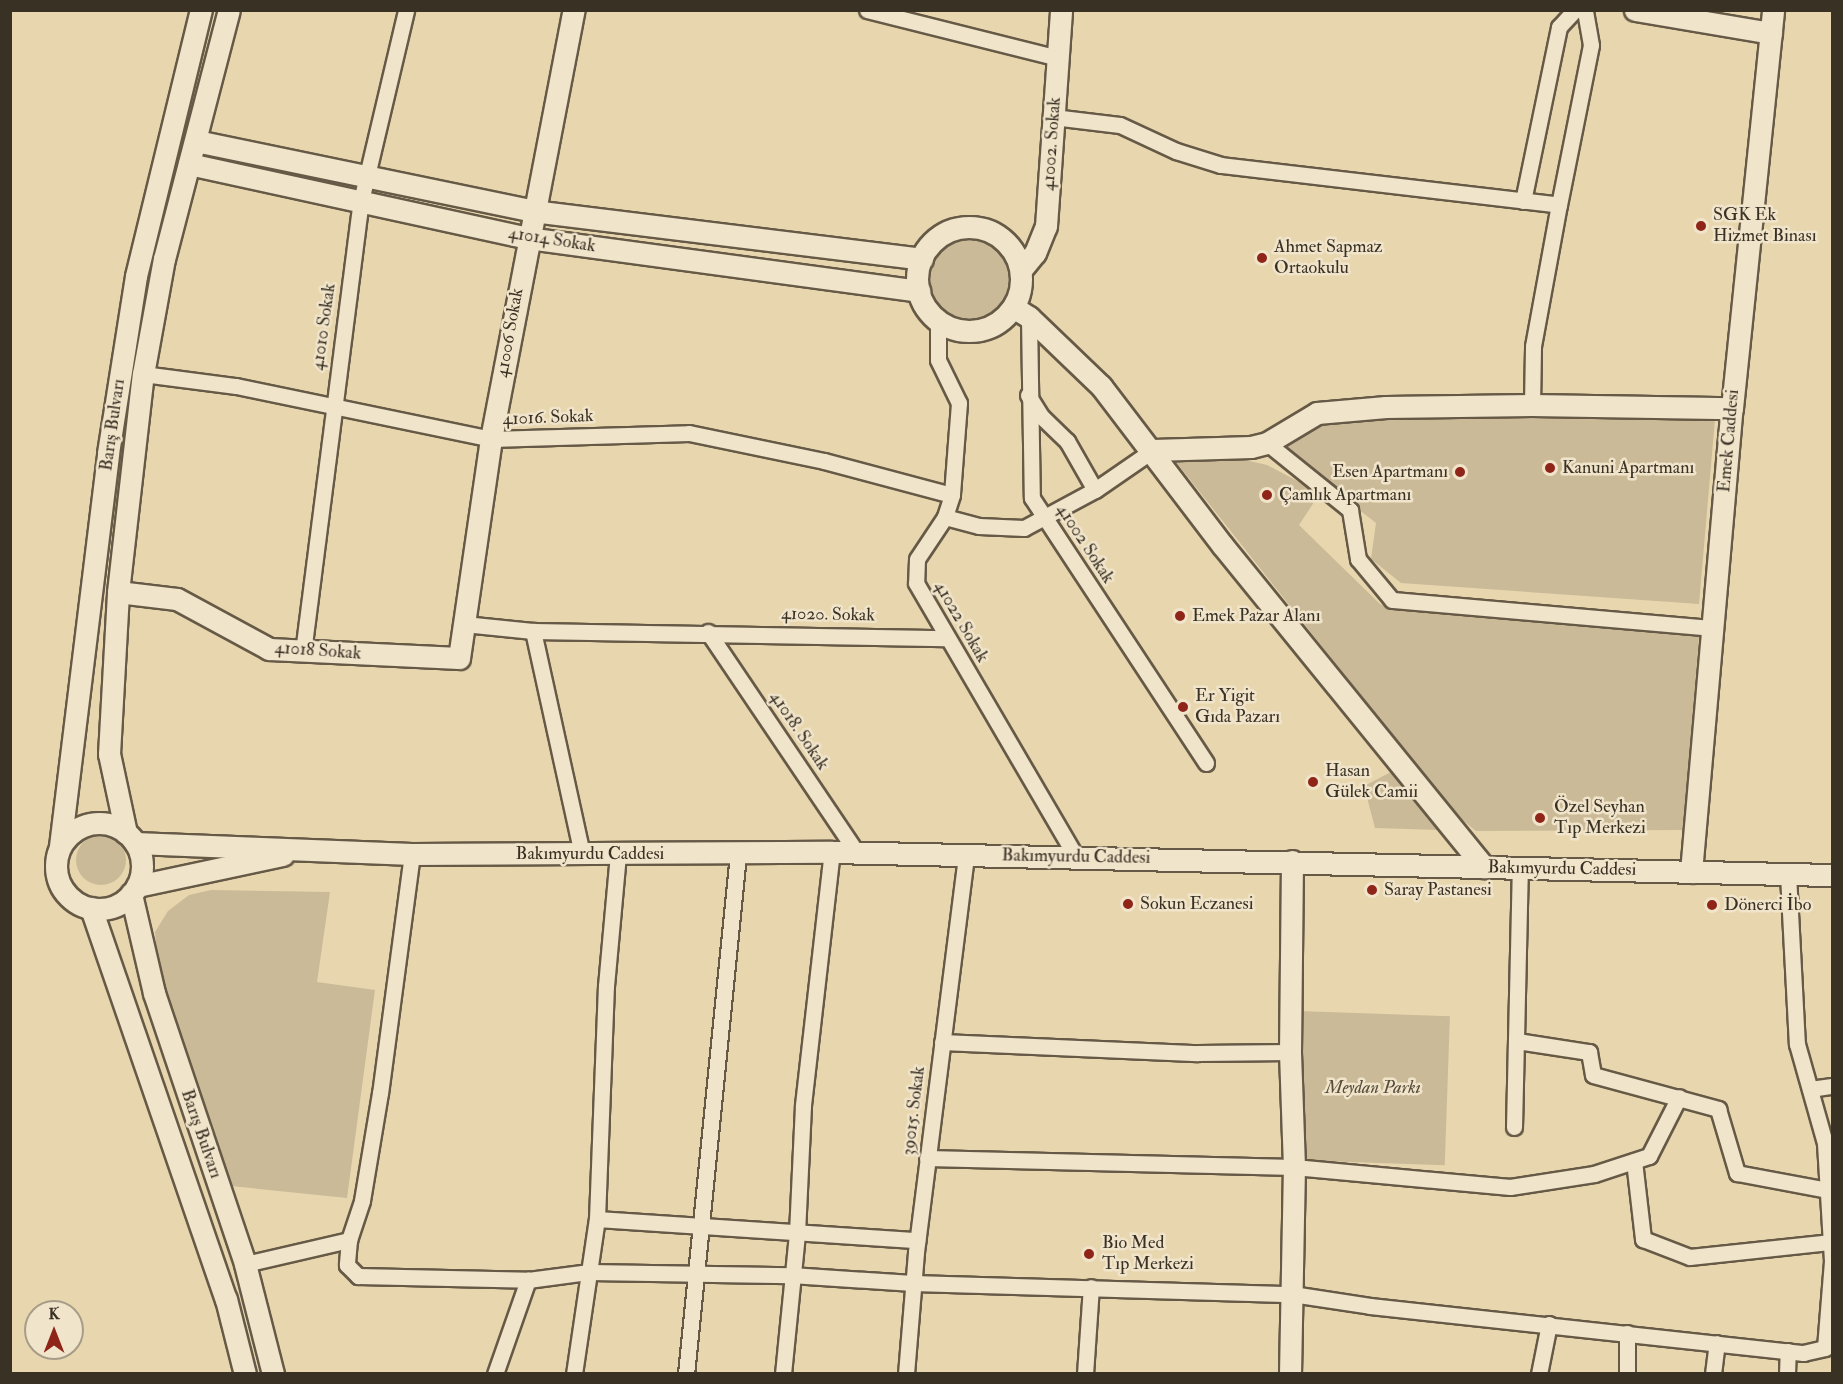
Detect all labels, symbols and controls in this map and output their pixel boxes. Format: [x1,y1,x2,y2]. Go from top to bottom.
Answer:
street label: 41002. Sokak [1038,96,1066,192]
place label: SGK Ek Hizmet Binası [1713,205,1816,248]
marker: SGK Ek Hizmet Binası [1694,219,1708,233]
street label: 41014 Sokak [507,222,597,258]
place label: Ahmet Sapmaz Ortaokulu [1274,237,1383,280]
marker: Ahmet Sapmaz Ortaokulu [1255,251,1269,265]
street label: 41010 Sokak [307,282,341,372]
street label: 41006 Sokak [492,287,528,379]
street label: Barış Bulvarı [96,378,130,472]
street label: Emek Caddesi [1714,389,1744,493]
street label: 41016. Sokak [502,406,594,430]
place label: Kanuni Apartmanı [1562,457,1694,479]
place label: Esen Apartmanı [1332,461,1448,483]
marker: Kanuni Apartmanı [1543,461,1557,475]
marker: Esen Apartmanı [1453,465,1467,479]
place label: Çamlık Apartmanı [1279,484,1411,506]
marker: Çamlık Apartmanı [1260,488,1274,502]
street label: 41002 Sokak [1051,500,1119,588]
street label: 41022 Sokak [929,577,993,667]
street label: 41020. Sokak [781,603,875,627]
place label: Emek Pazar Alanı [1192,605,1320,627]
marker: Emek Pazar Alanı [1173,609,1187,623]
street label: 41018 Sokak [274,637,362,665]
place label: Er Yigit Gıda Pazarı [1195,686,1280,728]
street label: 41018. Sokak [765,687,833,775]
marker: Er Yigit Gıda Pazarı [1176,700,1190,714]
place label: Hasan Gülek Camii [1325,761,1418,804]
marker: Hasan Gülek Camii [1306,775,1320,789]
place label: Özel Seyhan Tıp Merkezi [1554,797,1646,840]
marker: Özel Seyhan Tıp Merkezi [1531,809,1549,827]
street label: Bakımyurdu Caddesi [516,843,664,865]
street label: Bakımyurdu Caddesi [1001,845,1151,869]
street label: Bakımyurdu Caddesi [1487,857,1637,881]
place label: Saray Pastanesi [1384,879,1492,901]
marker: Saray Pastanesi [1365,883,1379,897]
place label: Sokun Eczanesi [1140,893,1254,915]
place label: Dönerci İbo [1724,894,1811,916]
marker: Sokun Eczanesi [1121,897,1135,911]
marker: Dönerci İbo [1705,898,1719,912]
street label: 39015. Sokak [898,1065,930,1157]
park label: Meydan Parkı [1325,1077,1421,1099]
street label: Barış Bulvarı [176,1087,226,1181]
place label: Bio Med Tıp Merkezi [1102,1233,1194,1276]
marker: Bio Med Tıp Merkezi [1080,1245,1098,1263]
north arrow [24,1300,84,1360]
text: K [48,1304,60,1324]

